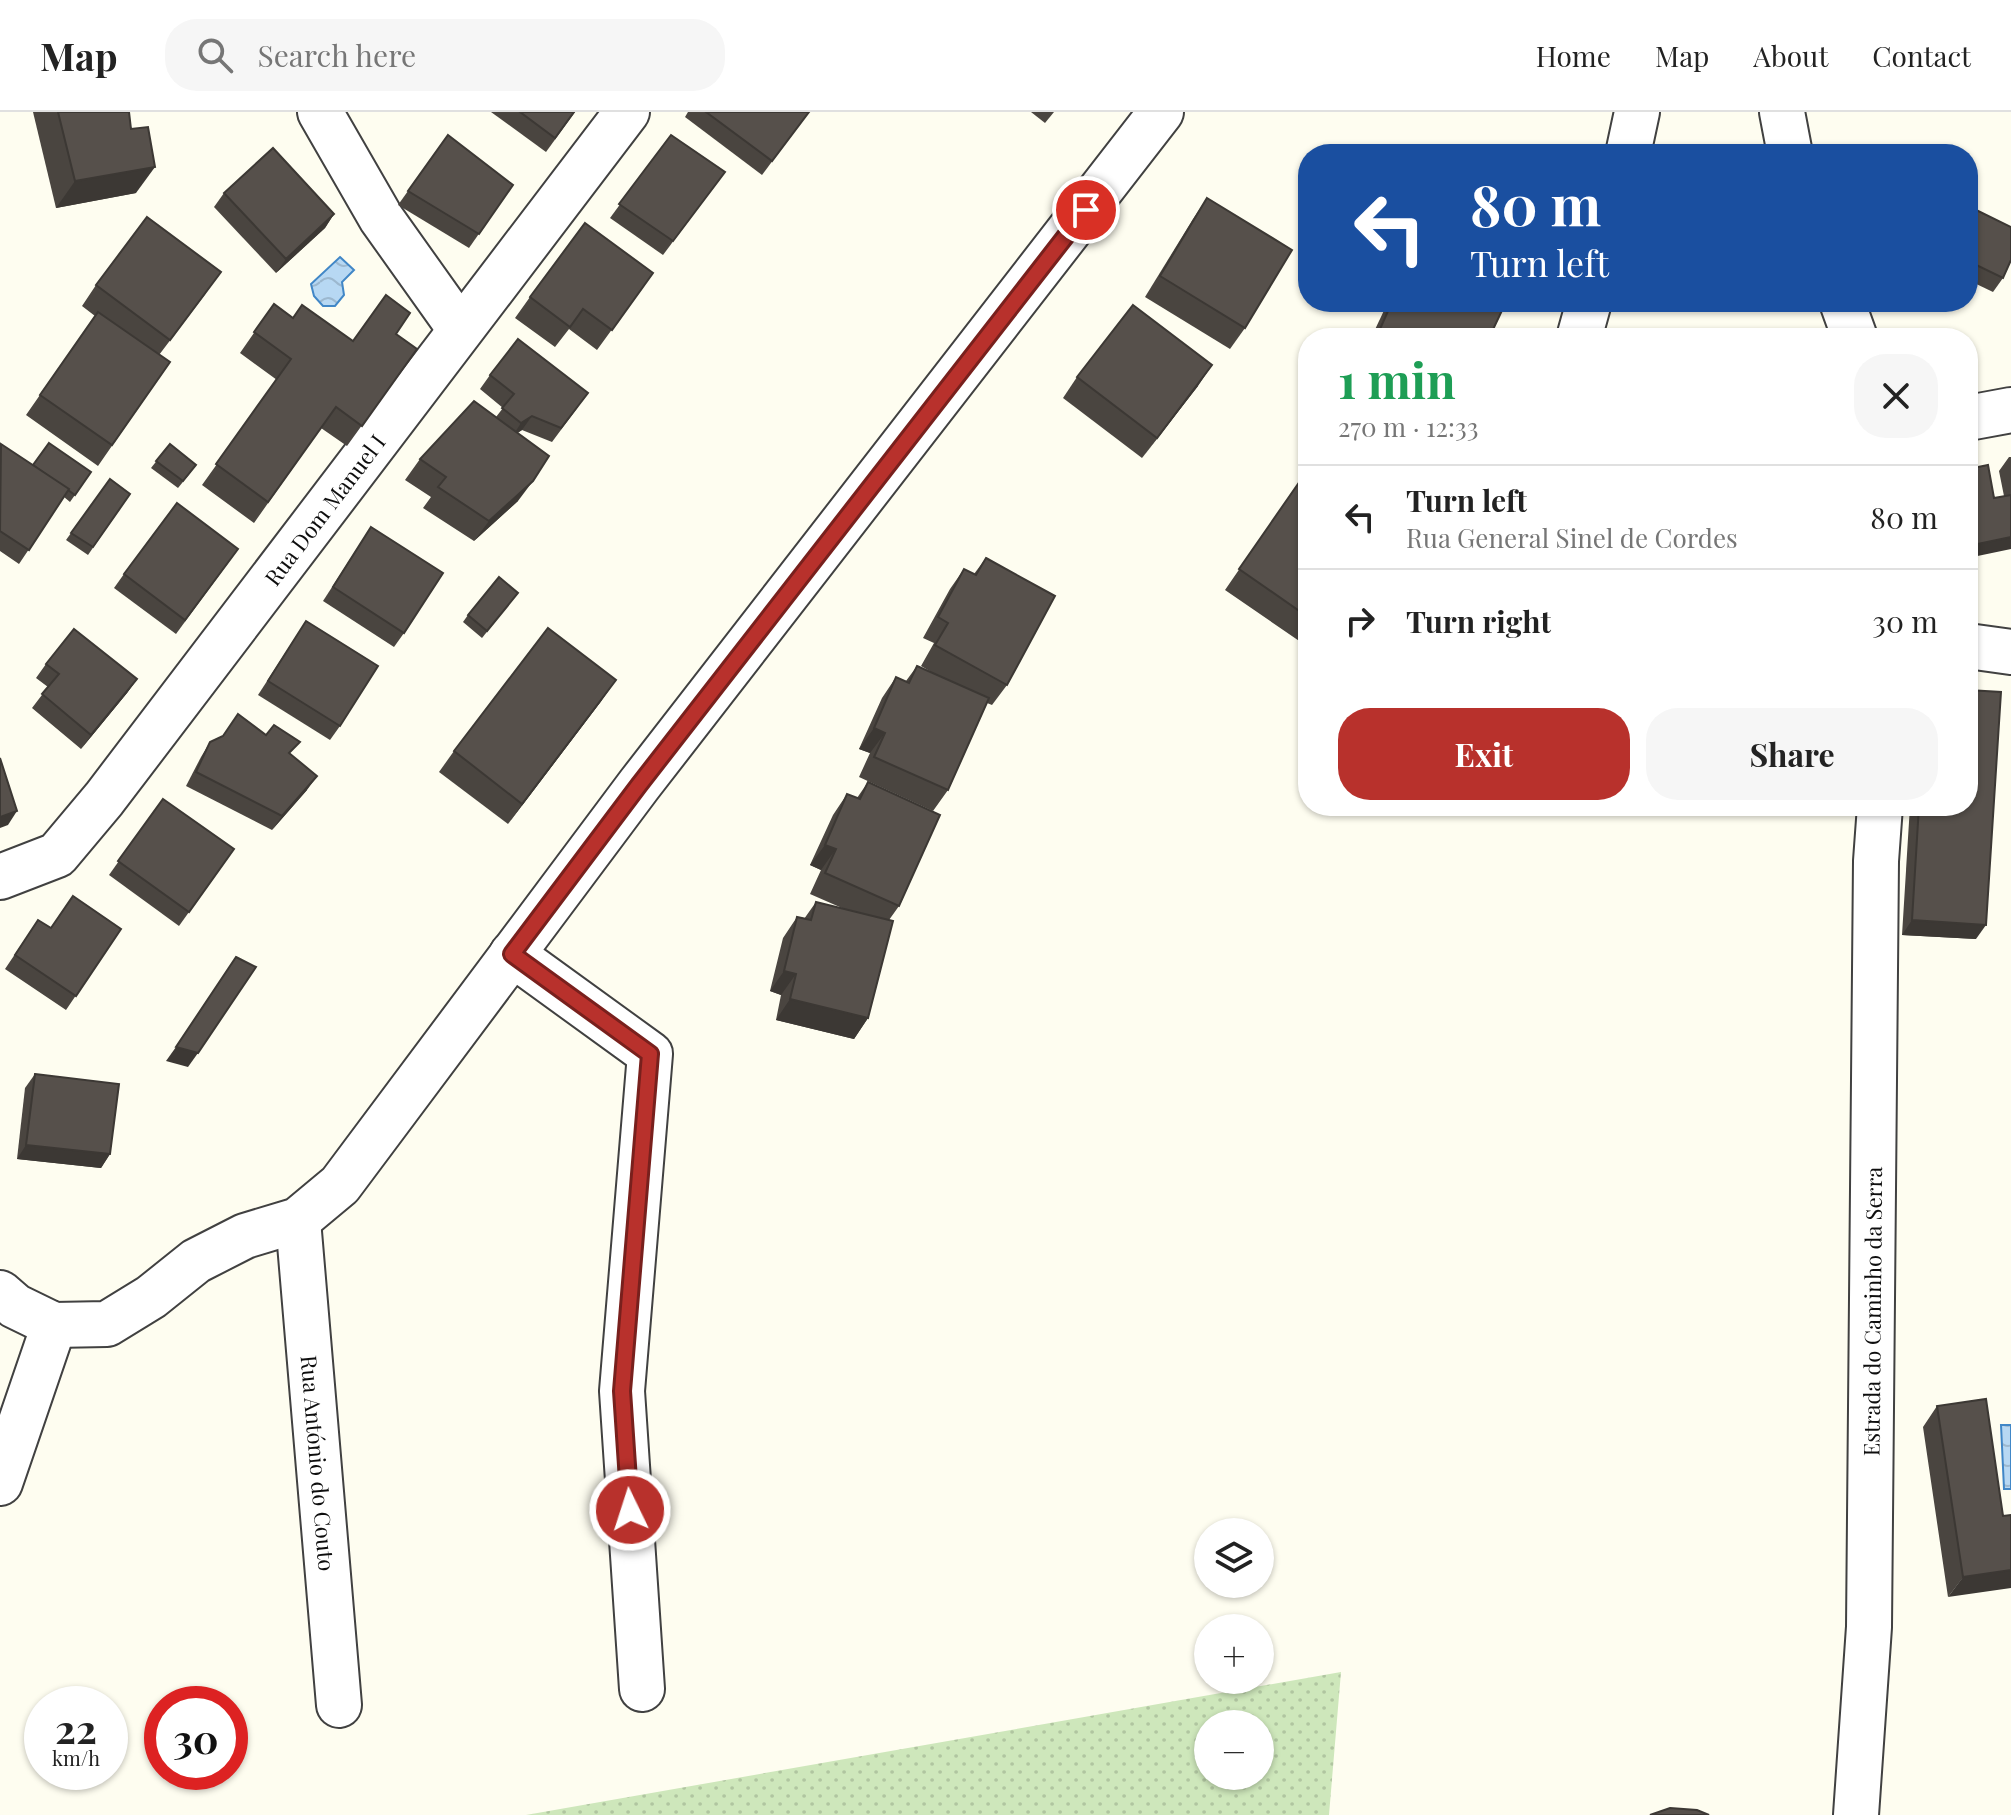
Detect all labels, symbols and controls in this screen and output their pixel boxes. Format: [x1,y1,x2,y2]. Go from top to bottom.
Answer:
search box [165,19,725,91]
text: Map [40,30,117,81]
icon: search [193,33,237,77]
text: Search here [257,35,416,75]
text: Home [1536,37,1611,74]
text: Map [1655,37,1709,74]
text: About [1753,37,1828,74]
text: Contact [1872,37,1971,74]
text: 80 m [1470,166,1601,241]
pin [1052,176,1120,244]
icon: left [1338,176,1442,280]
icon: arrive [1064,188,1108,232]
text: Turn left [1470,238,1609,286]
text: 1 min [1338,347,1456,411]
button: close [1854,354,1938,438]
text: 270 m · 12:33 [1338,409,1478,444]
street label: Rua Dom Manuel I [257,428,392,591]
text: Turn left [1406,480,1527,520]
icon: left [1338,495,1382,539]
text: 80 m [1870,497,1938,537]
text: Rua General Sinel de Cordes [1406,520,1738,555]
icon: right [1338,599,1382,643]
text: Turn right [1406,601,1551,641]
text: 30 m [1872,601,1938,641]
button: Exit [1338,708,1630,800]
button: Share [1646,708,1938,800]
street label: Estrada do Caminho da Serra [1856,1167,1888,1456]
street label: Rua António do Couto [294,1354,343,1572]
position arrow [588,1468,672,1552]
map controls [1194,1518,1274,1790]
button: layers [1194,1518,1274,1598]
button: + [1194,1614,1274,1694]
speed limit sign: 30 [144,1686,248,1790]
text: 22 [55,1701,97,1754]
button: − [1194,1710,1274,1790]
text: km/h [52,1744,100,1771]

